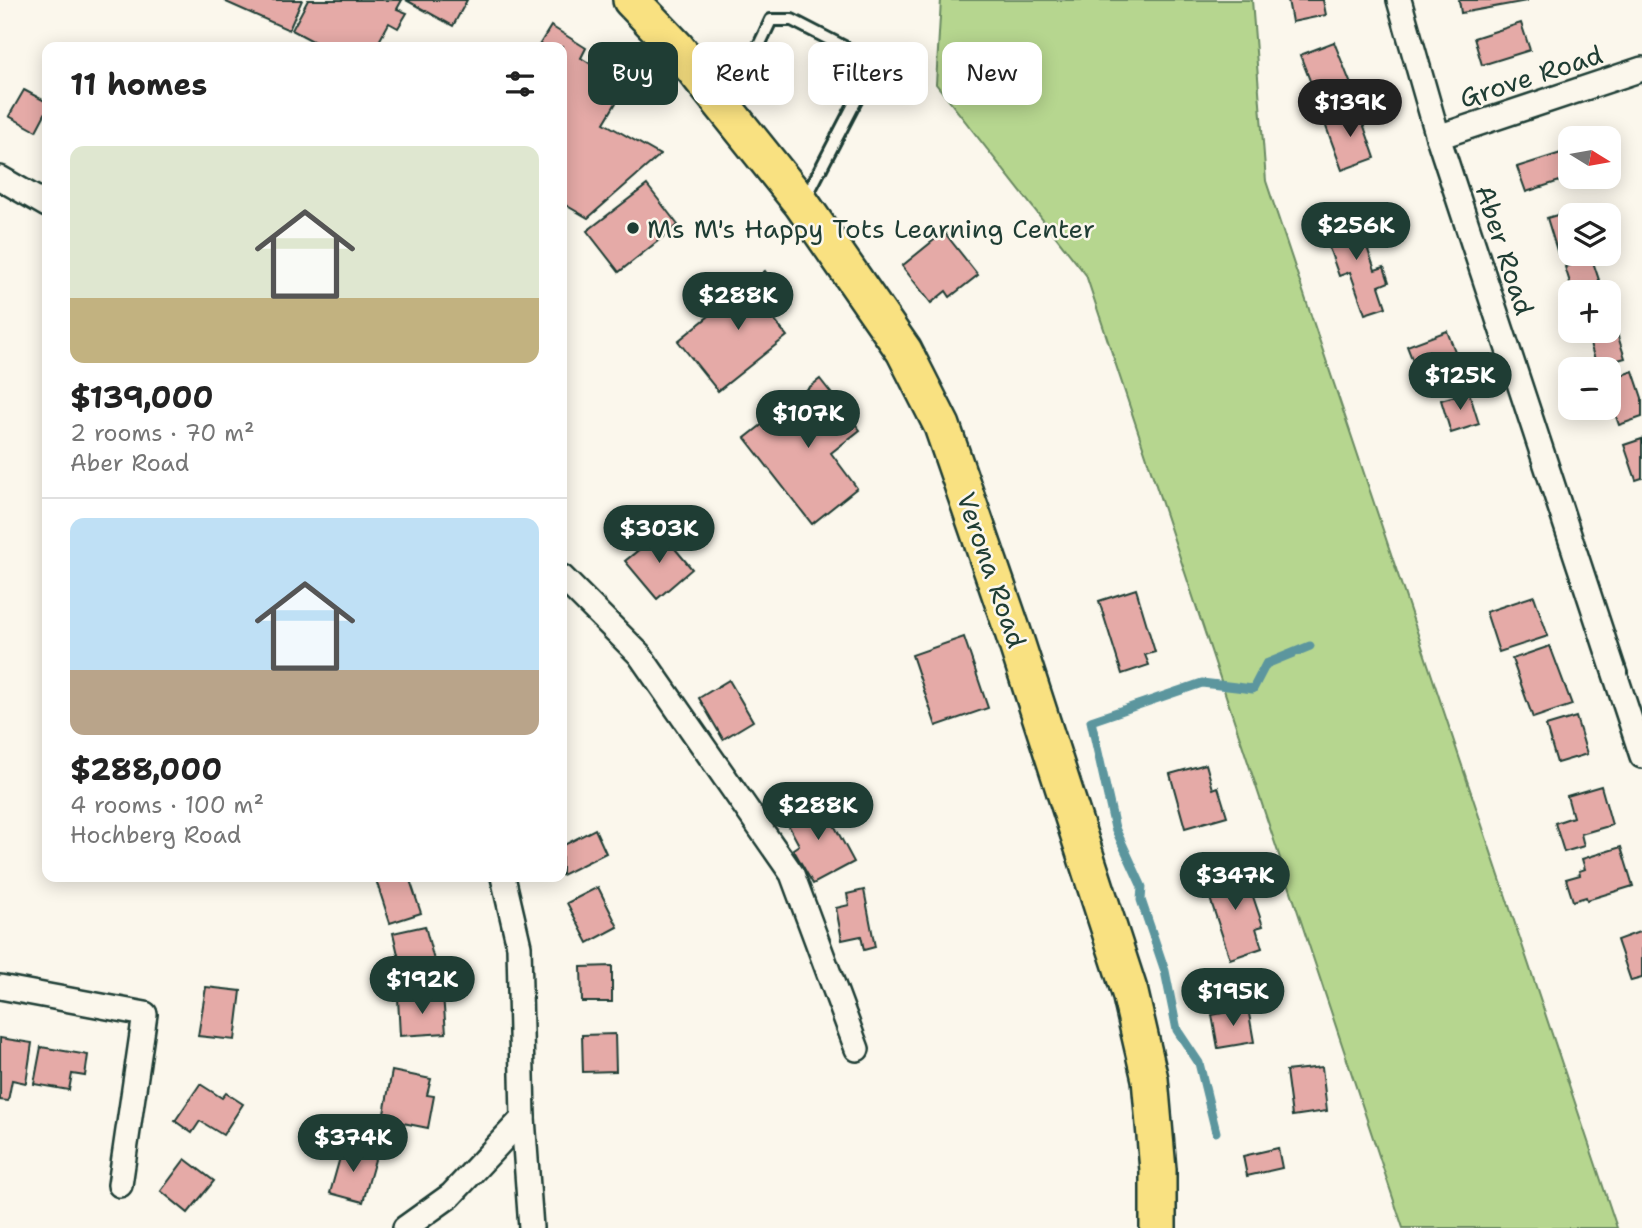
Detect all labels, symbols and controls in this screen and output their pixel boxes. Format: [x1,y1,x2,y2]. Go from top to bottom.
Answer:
street label: Grove Road [1455,36,1607,116]
chip: Buy [588,42,678,105]
chip: Rent [692,42,794,105]
chip: Filters [808,42,928,105]
chip: New [942,42,1042,105]
text: 11 homes [70,64,207,105]
icon: filters [501,65,539,103]
pin: $139K [1301,80,1399,139]
text: $139K [1314,87,1386,117]
north arrow [1558,126,1620,189]
map controls [1558,126,1621,420]
street label: Aber Road [1468,180,1542,320]
icon: home [242,191,368,317]
pin: $256K [1307,202,1405,262]
button: layers [1558,203,1621,266]
text: $256K [1317,210,1395,240]
place label: Ms M's Happy Tots Learning Center [647,211,1095,246]
marker: Ms M's Happy Tots Learning Center [625,220,641,236]
pin: $288K [689,272,787,332]
text: $288K [698,280,778,310]
button: + [1558,280,1621,343]
pin: $125K [1411,352,1509,412]
button: − [1558,357,1621,420]
text: $125K [1425,360,1495,390]
text: $139,000 [70,377,213,418]
pin: $107K [759,391,857,450]
text: $107K [772,398,844,428]
text: 2 rooms · 70 m² [70,418,255,448]
text: Aber Road [70,448,189,478]
street label: Verona Road [949,487,1035,653]
pin: $303K [610,505,708,565]
text: $303K [620,513,698,543]
icon: home [242,563,368,689]
text: $288,000 [70,749,222,790]
pin: $288K [769,782,867,842]
text: 4 rooms · 100 m² [70,790,264,820]
text: $288K [778,790,858,820]
text: Hochberg Road [70,820,241,850]
pin: $347K [1186,852,1284,912]
text: $347K [1196,860,1274,890]
pin: $192K [373,956,471,1016]
text: $192K [386,964,458,994]
pin: $195K [1184,968,1282,1028]
text: $195K [1197,976,1269,1006]
pin: $374K [304,1114,402,1174]
text: $374K [314,1122,392,1152]

